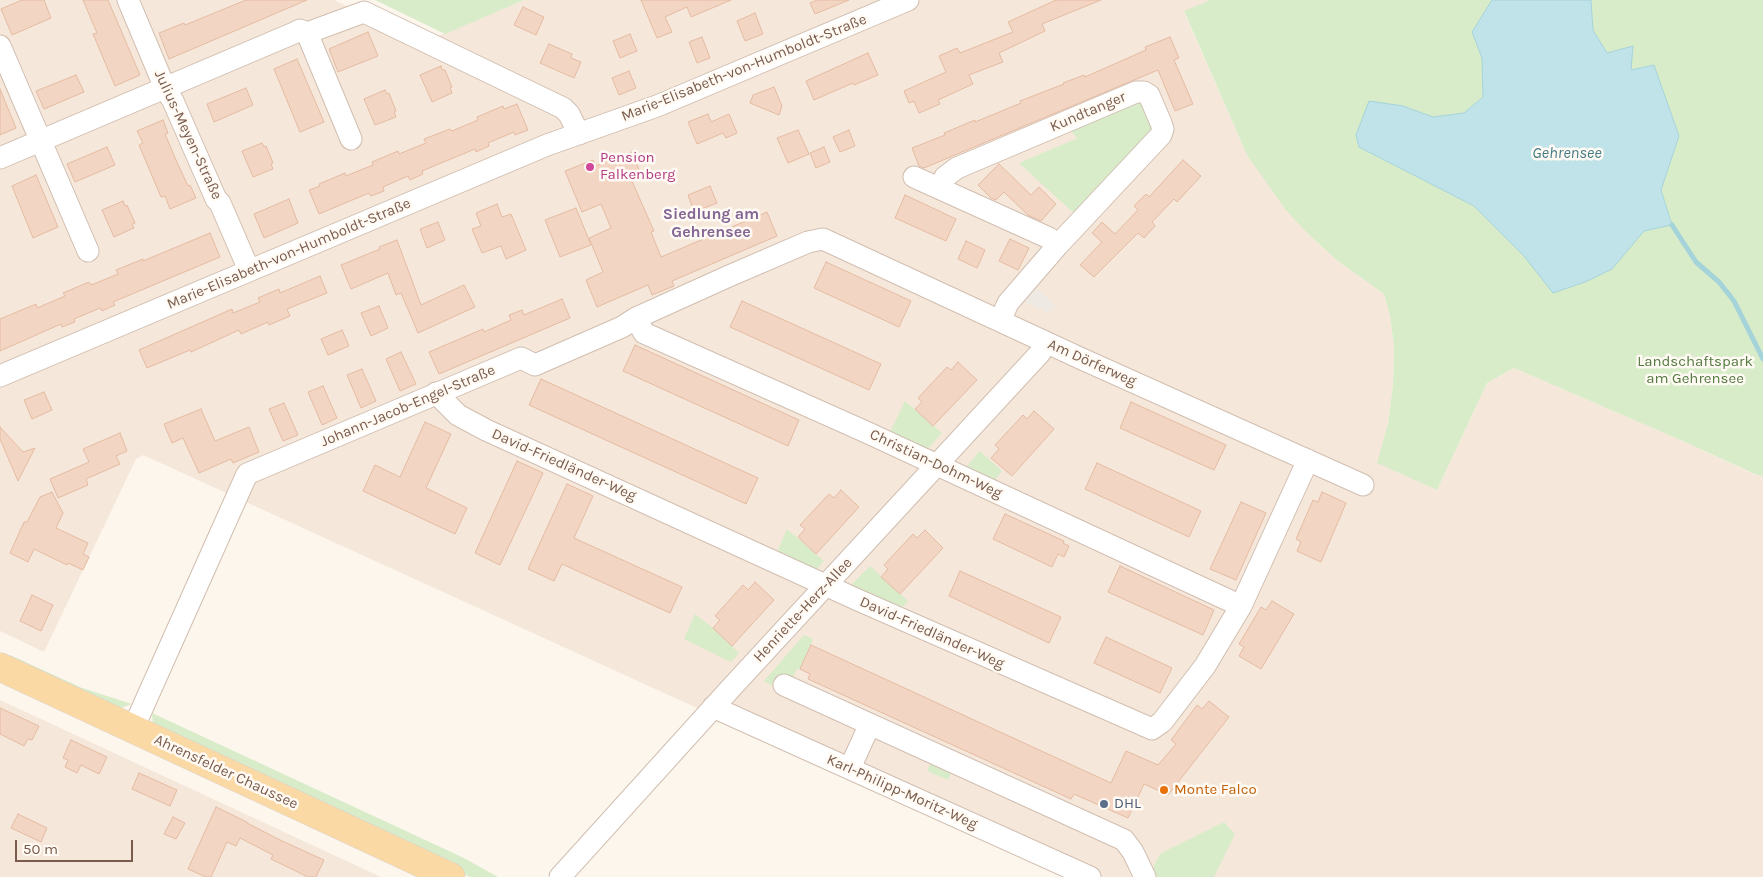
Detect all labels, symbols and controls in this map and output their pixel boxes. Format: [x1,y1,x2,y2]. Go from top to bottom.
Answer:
street label: Marie-Elisabeth-von-Humboldt-Straße [619,10,869,126]
street label: Julius-Meyen-Straße [150,67,226,203]
street label: Kundtanger [1047,88,1129,136]
water label: Gehrensee [1532,143,1602,163]
place label: Pension Falkenberg [600,149,675,184]
marker: Pension Falkenberg [584,161,596,173]
street label: Marie-Elisabeth-von-Humboldt-Straße [164,194,414,314]
district label: Siedlung am Gehrensee [663,204,759,242]
street label: Am Dörferweg [1045,335,1139,391]
park label: Landschaftspark am Gehrensee [1637,353,1753,388]
street label: Johann-Jacob-Engel-Straße [318,361,498,451]
street label: David-Friedländer-Weg [489,425,639,505]
street label: Christian-Dohm-Weg [867,425,1005,503]
street label: Henriette-Herz-Allee [750,554,856,666]
street label: David-Friedländer-Weg [857,593,1007,673]
street label: Ahrensfelder Chaussee [151,731,301,813]
street label: Karl-Philipp-Moritz-Weg [824,751,980,833]
place label: Monte Falco [1174,781,1257,799]
marker: Monte Falco [1158,784,1170,796]
place label: DHL [1114,795,1141,813]
marker: DHL [1098,798,1110,810]
scale bar [18,830,135,862]
text: 50 m [23,840,58,858]

